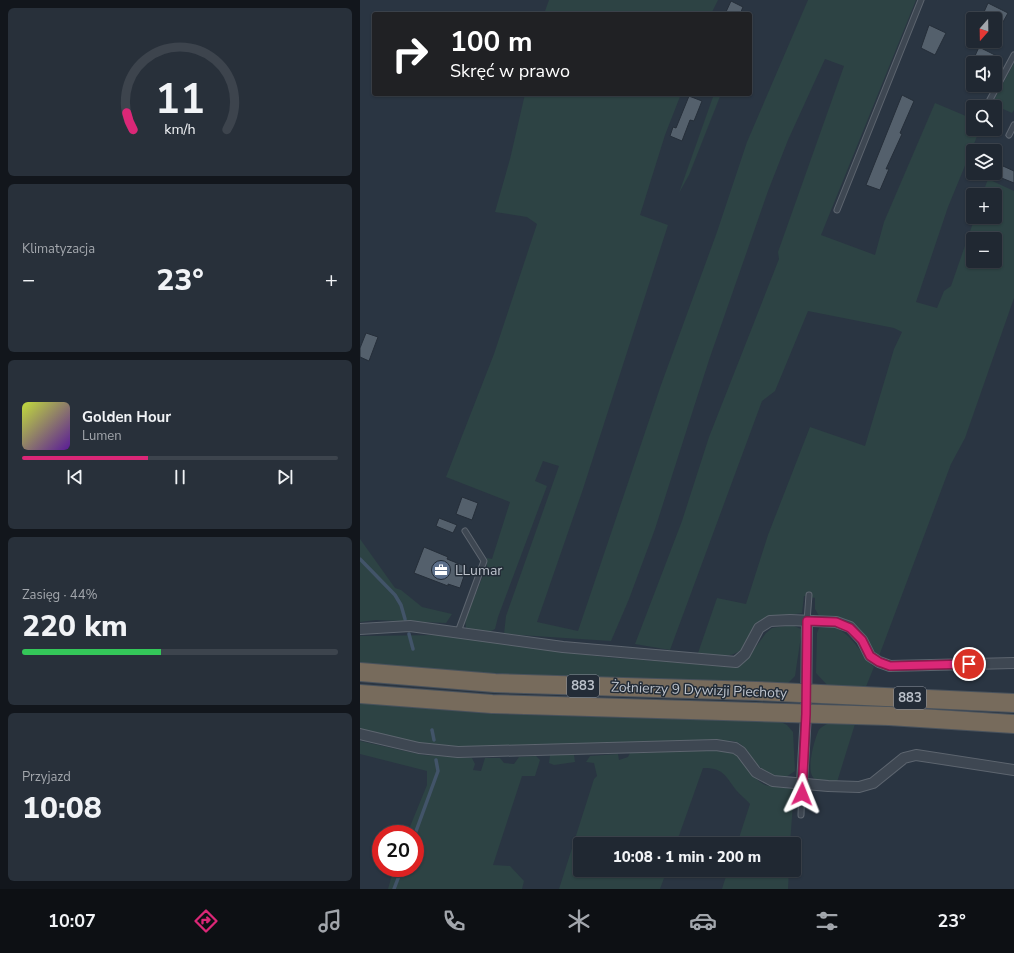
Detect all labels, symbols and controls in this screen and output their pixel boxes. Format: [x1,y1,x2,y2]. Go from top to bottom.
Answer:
north arrow [966,12,1002,48]
map controls [966,12,1002,268]
text: 100 m [450,23,533,61]
icon: right [384,28,436,80]
button: sound [966,56,1002,92]
text: Skręć w prawo [450,59,570,83]
text: 11 [155,71,205,128]
button: search [966,100,1002,136]
text: km/h [164,120,196,139]
button: layers [966,144,1002,180]
button: + [966,188,1002,224]
button: − [966,232,1002,268]
text: Klimatyzacja [22,240,95,258]
text: 23° [156,260,204,301]
text: − [22,265,35,295]
text: + [325,265,338,295]
text: Golden Hour [82,407,171,427]
text: Lumen [82,427,122,445]
icon: previous [64,466,86,488]
icon: pause [169,466,191,488]
icon: next [274,466,296,488]
office icon: LLumar [430,559,452,581]
place label: LLumar [455,561,502,580]
text: Zasięg · 44% [22,586,98,604]
text: 220 km [22,606,128,647]
pin [952,647,986,681]
icon: arrive [958,653,980,675]
road number: 883 [567,675,599,697]
street label: Żołnierzy 9 Dywizji Piechoty [611,677,788,703]
road number: 883 [894,687,926,709]
text: Przyjazd [22,768,71,786]
position arrow [781,773,823,815]
text: 10:08 [22,788,102,829]
speed limit sign: 20 [372,825,424,877]
text: 10:08 · 1 min · 200 m [613,847,761,867]
icon: directions [192,907,220,935]
icon: music [316,907,344,935]
icon: phone [440,907,468,935]
icon: climate [565,907,593,935]
icon: car [689,907,717,935]
icon: filters [813,907,841,935]
text: 10:07 [48,909,96,933]
text: 23° [937,909,966,933]

